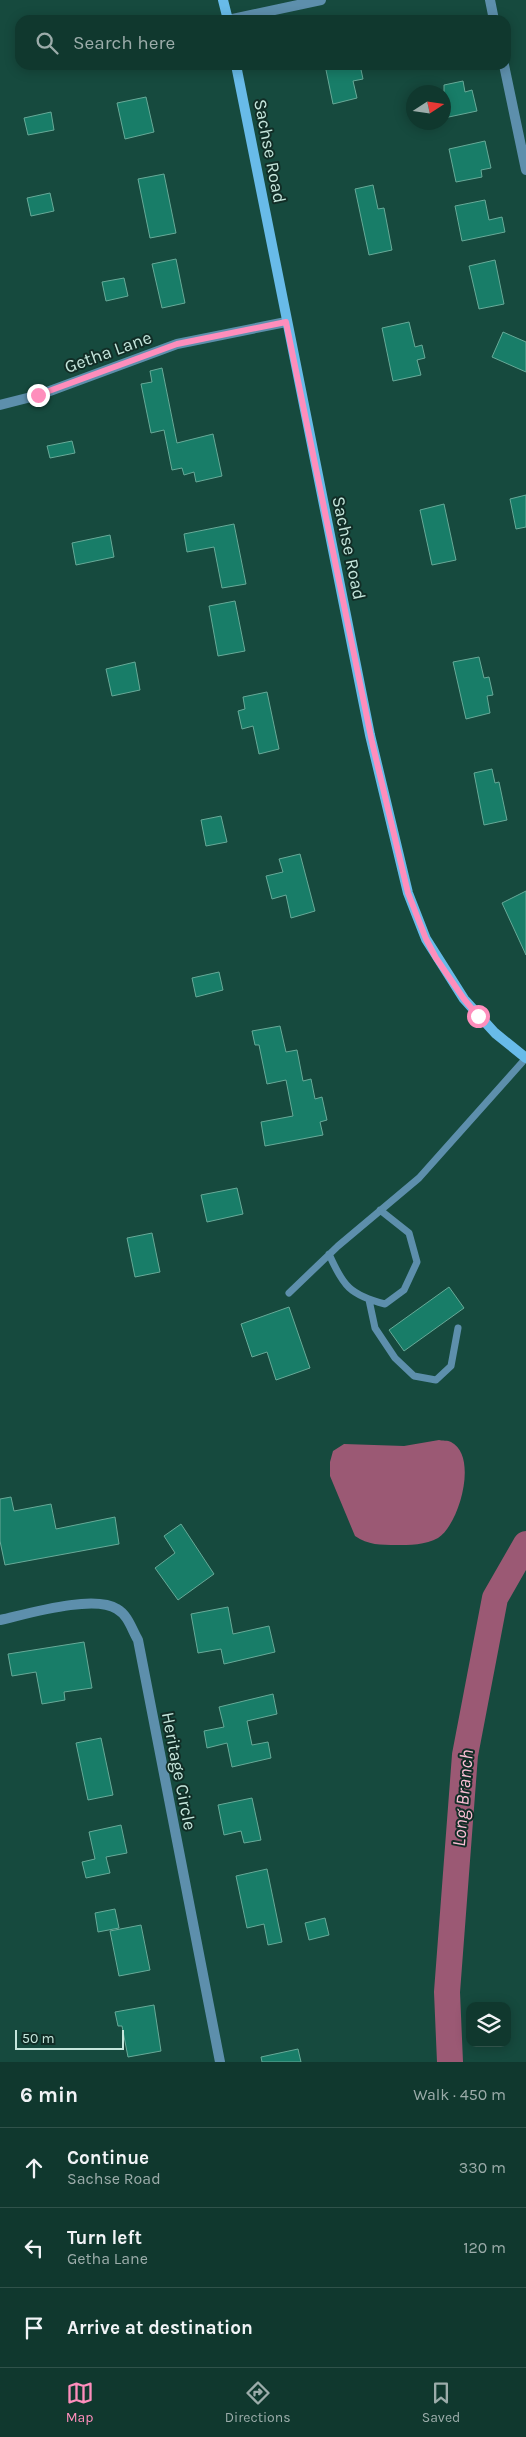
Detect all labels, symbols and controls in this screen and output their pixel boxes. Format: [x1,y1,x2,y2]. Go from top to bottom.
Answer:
search box [15,15,511,70]
icon: search [33,29,61,57]
text: Search here [73,32,175,54]
north arrow [406,85,451,130]
street label: Sachse Road [249,97,291,205]
street label: Getha Lane [61,326,155,378]
route end [27,384,50,407]
street label: Sachse Road [327,494,371,602]
route start [467,1005,490,1028]
street label: Heritage Circle [157,1710,201,1832]
water label: Long Branch [448,1749,478,1848]
map controls [466,2002,511,2047]
button: layers [466,2002,511,2047]
scale bar [15,2027,124,2050]
text: 50 m [22,2030,55,2047]
text: 6 min [20,2083,78,2107]
text: Walk · 450 m [413,2085,506,2104]
text: Continue [67,2147,149,2169]
icon: ahead [20,2154,48,2182]
text: 330 m [459,2158,506,2177]
text: Sachse Road [67,2169,161,2188]
text: Turn left [67,2227,142,2249]
icon: left [20,2234,48,2262]
text: 120 m [463,2238,506,2257]
text: Getha Lane [67,2249,148,2268]
icon: arrive [20,2314,48,2342]
text: Arrive at destination [67,2317,253,2339]
tab: Map [66,2379,94,2426]
tab: Directions [225,2379,291,2426]
tab: Saved [422,2379,460,2426]

